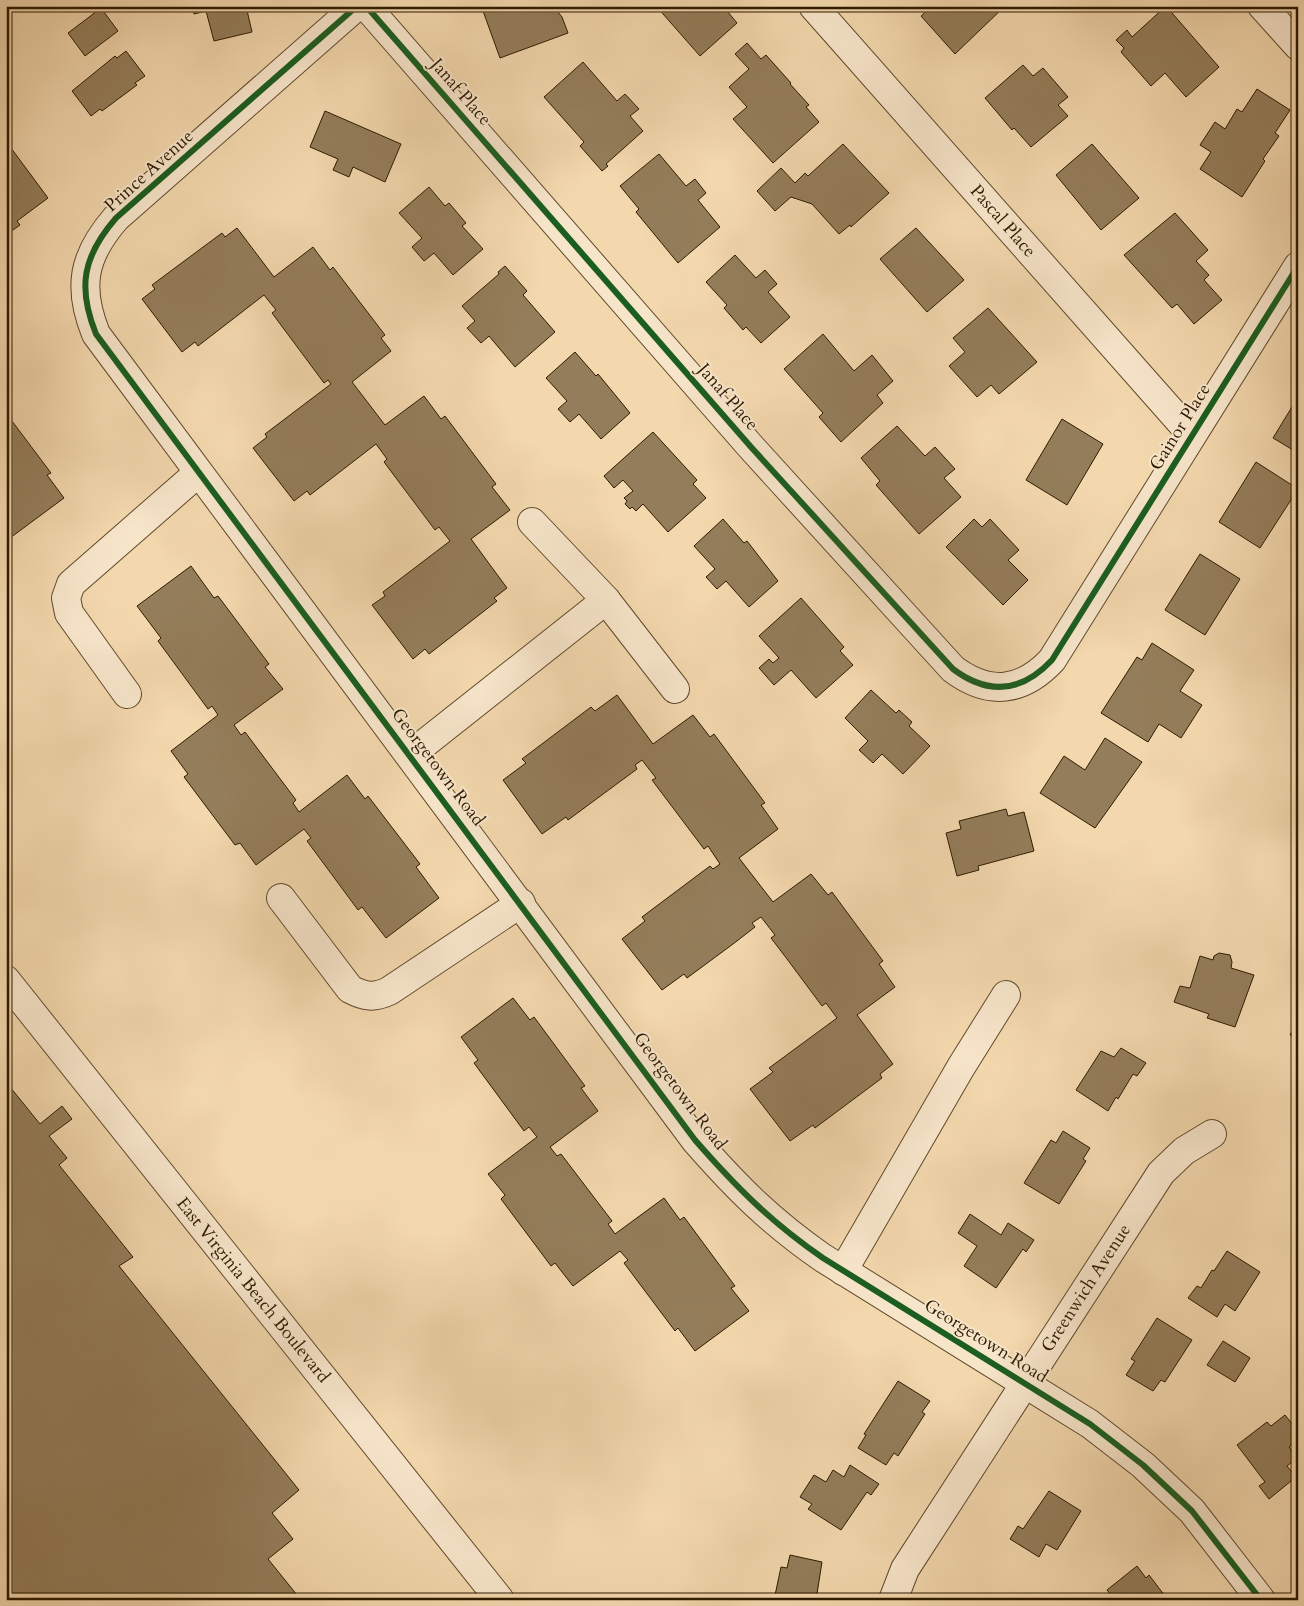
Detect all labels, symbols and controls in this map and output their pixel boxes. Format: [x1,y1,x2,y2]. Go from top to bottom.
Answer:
street label: Janaf Place [423,51,497,131]
street label: Prince Avenue [99,124,199,218]
street label: Pascal Place [964,179,1042,263]
street label: Janaf Place [690,356,764,436]
street label: Gainor Place [1143,379,1217,475]
street label: Georgetown Road [385,703,491,831]
street label: Georgetown Road [627,1027,733,1155]
street label: East Virginia Beach Boulevard [170,1192,336,1388]
street label: Greenwich Avenue [1035,1219,1137,1357]
street label: Georgetown Road [919,1293,1053,1389]

